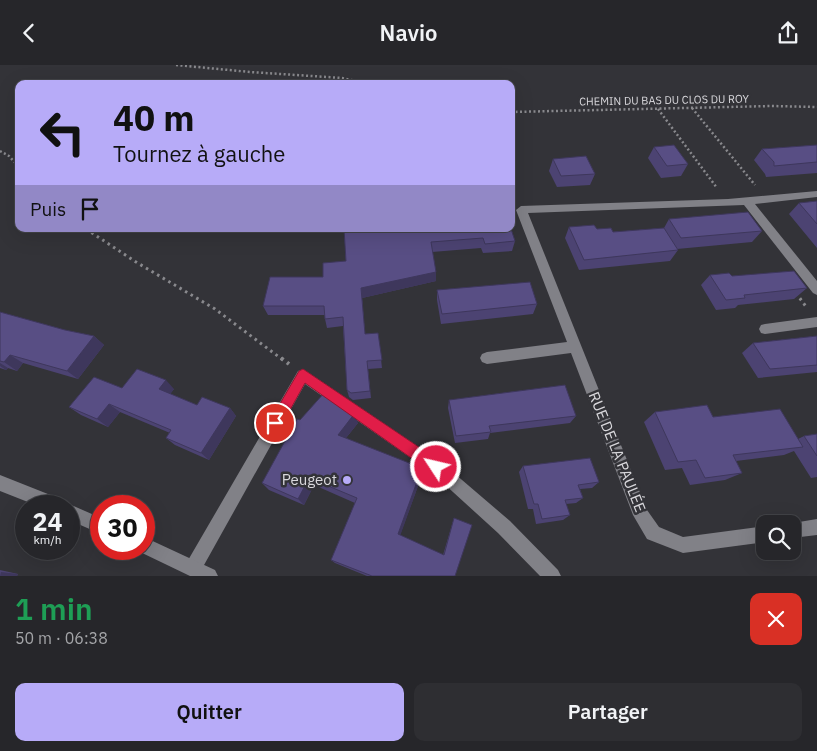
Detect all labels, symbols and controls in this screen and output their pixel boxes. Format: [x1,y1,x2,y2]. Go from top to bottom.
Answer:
text: Navio [380,18,437,47]
icon: back [15,19,43,47]
icon: share [774,19,802,47]
street label: CHEMIN DU BAS DU CLOS DU ROY [579,92,750,108]
text: 40 m [113,95,195,141]
icon: left [30,100,95,165]
text: Tournez à gauche [113,139,285,168]
icon: arrive [76,195,104,223]
text: Puis [30,197,66,221]
street label: RUE DE LA PAULÉE [585,389,650,515]
pin [254,402,296,444]
icon: arrive [261,409,289,437]
position arrow [409,440,461,492]
place label: Peugeot [282,470,337,489]
marker: Peugeot [341,474,353,486]
speed limit sign: 30 [90,495,155,560]
text: 24 [32,505,63,538]
map controls [756,515,801,560]
button: search [756,515,801,560]
text: km/h [33,532,62,547]
text: 1 min [15,589,93,628]
button: close [750,593,802,645]
text: 50 m · 06:38 [15,628,108,648]
button: Quitter [15,683,404,741]
button: Partager [414,683,802,741]

